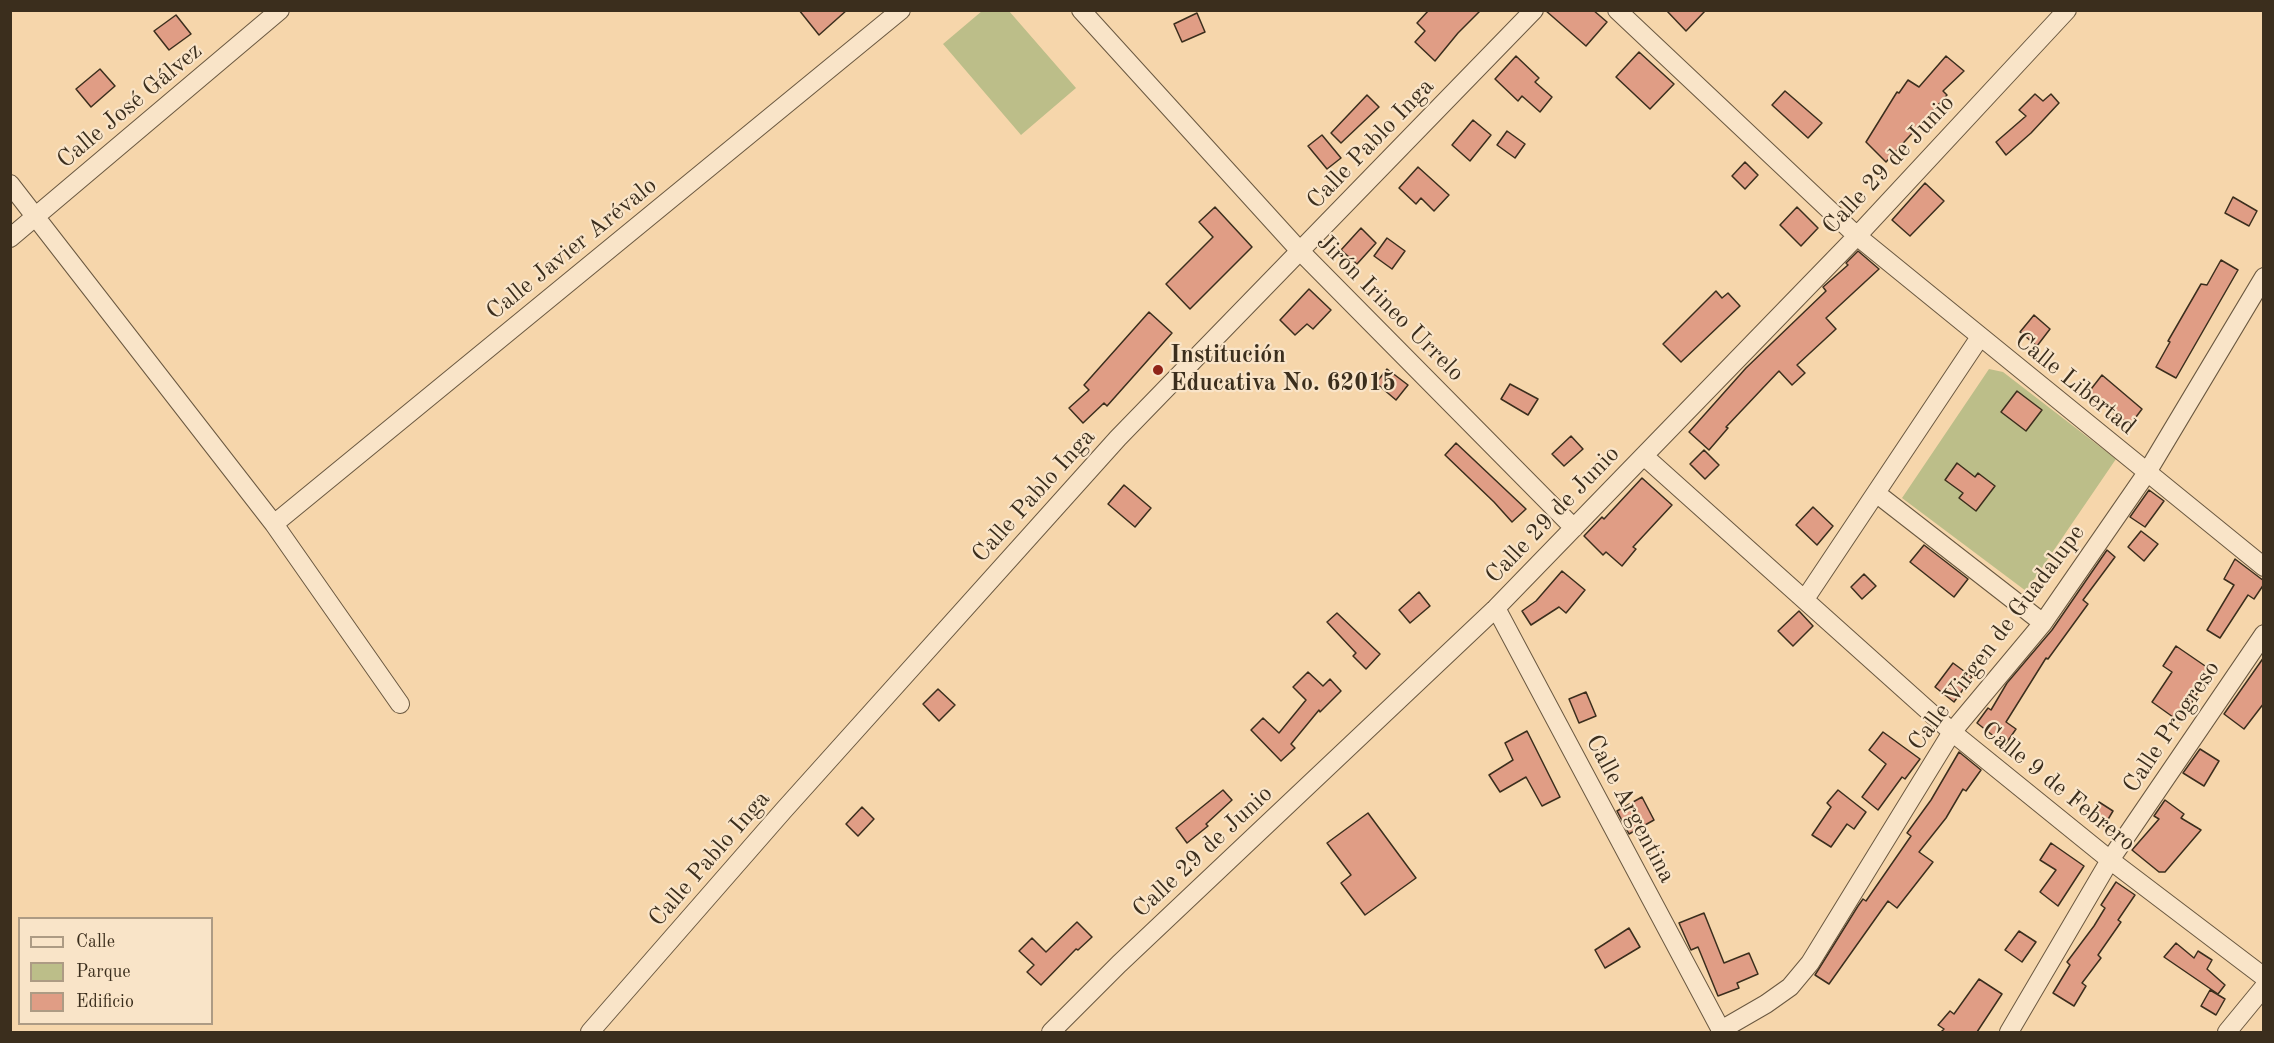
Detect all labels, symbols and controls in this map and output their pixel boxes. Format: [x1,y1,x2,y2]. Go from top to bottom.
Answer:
street label: Calle José Gálvez [52,37,208,175]
street label: Calle Pablo Inga [1301,73,1441,215]
street label: Calle 29 de Junio [1817,89,1961,241]
street label: Calle Javier Arévalo [481,171,663,327]
street label: Jirón Irineo Urrelo [1310,228,1470,388]
street label: Calle Libertad [2009,327,2141,441]
place label: Institución Educativa No. 62015 [1170,342,1396,398]
marker: Institución Educativa No. 62015 [1151,363,1165,377]
street label: Calle Pablo Inga [966,423,1102,569]
street label: Calle 29 de Junio [1480,440,1626,590]
street label: Calle Virgen de Guadalupe [1903,519,2091,757]
street label: Calle Progreso [2117,656,2227,798]
street label: Calle 9 de Febrero [1975,716,2141,858]
street label: Calle Argentina [1579,730,1681,888]
street label: Calle 29 de Junio [1127,780,1279,924]
street label: Calle Pablo Inga [643,785,777,933]
legend [18,917,213,1025]
text: Calle [76,933,115,951]
text: Parque [76,963,131,981]
text: Edificio [76,993,134,1011]

